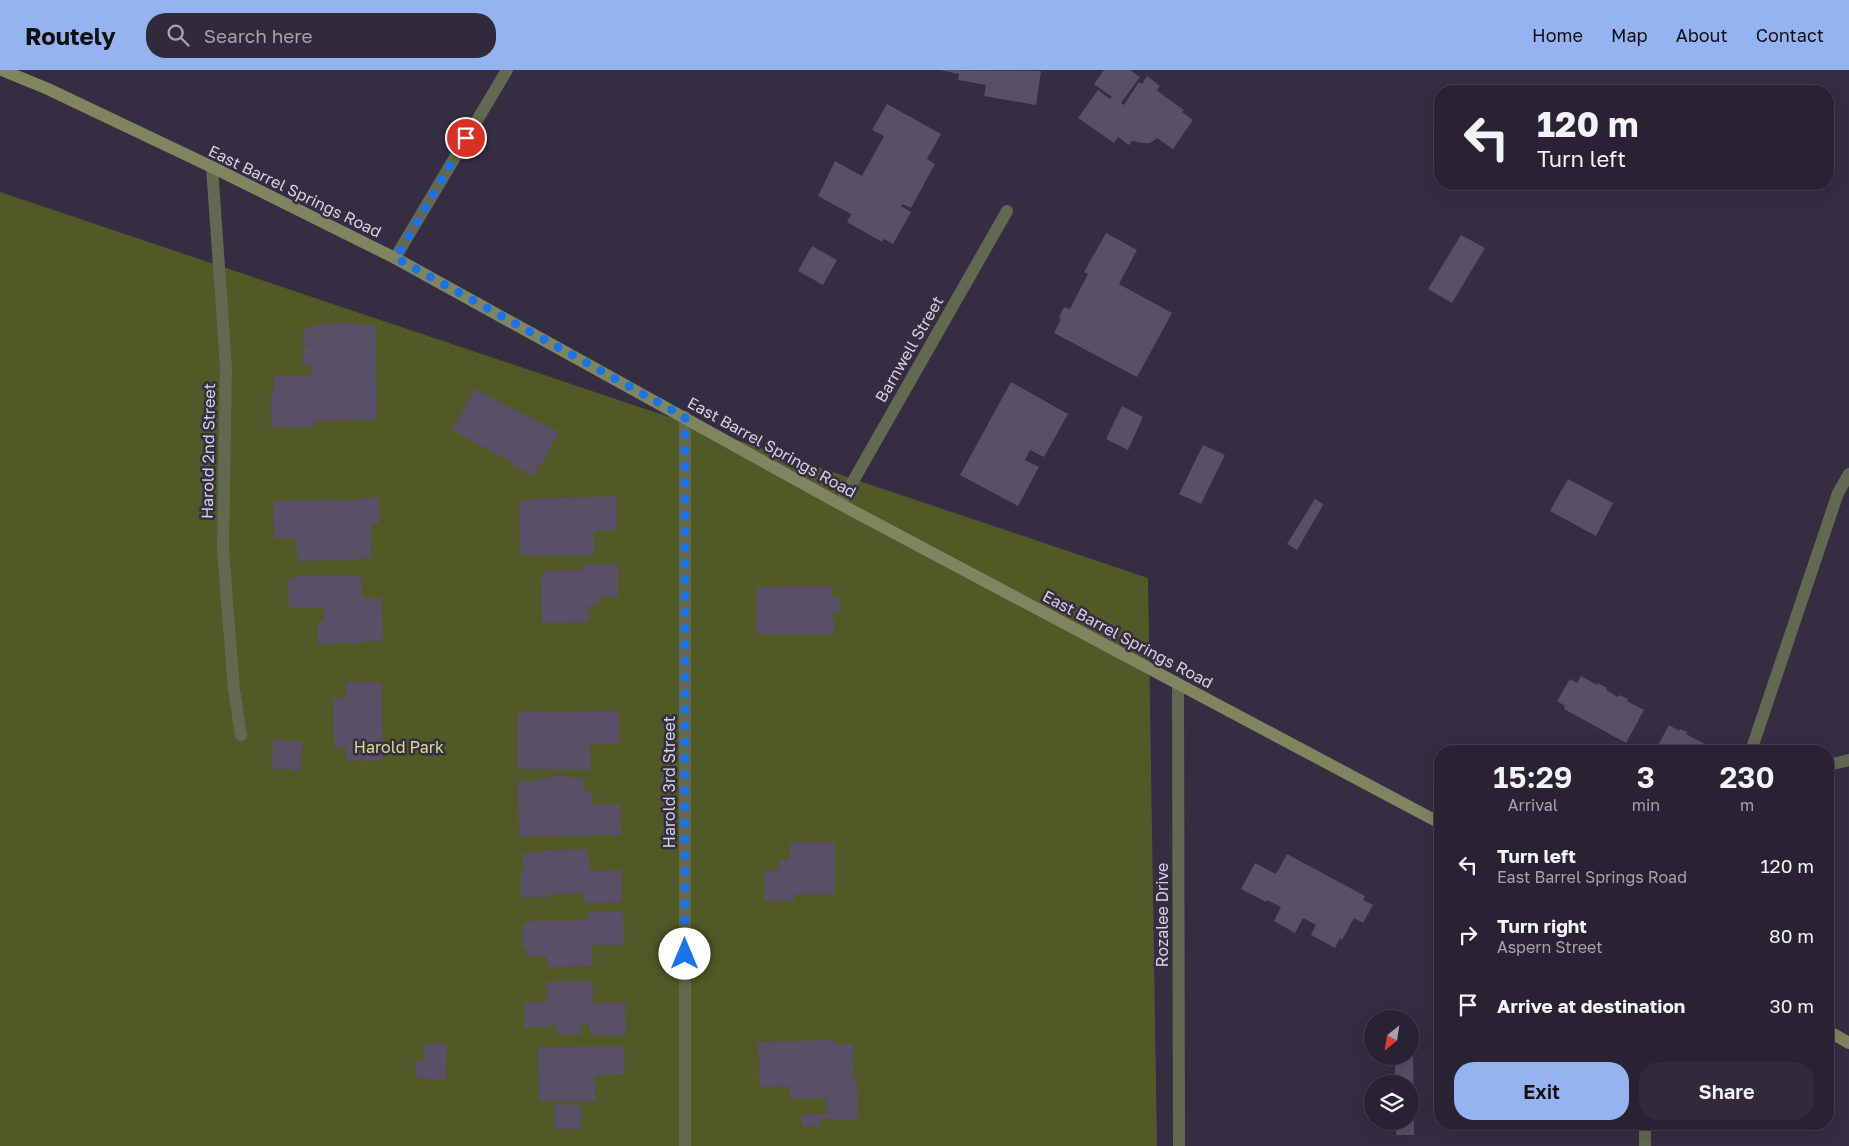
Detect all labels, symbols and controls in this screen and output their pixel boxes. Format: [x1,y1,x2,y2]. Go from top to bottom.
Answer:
search box [146,13,496,58]
text: Routely [25,21,116,50]
icon: search [164,21,192,49]
text: Search here [204,24,313,47]
text: Home [1532,24,1583,46]
text: Map [1611,24,1648,46]
text: About [1676,24,1728,46]
text: Contact [1756,24,1824,46]
text: 120 m [1537,103,1639,145]
icon: left [1454,105,1519,170]
pin [445,117,487,159]
icon: arrive [452,124,480,152]
street label: East Barrel Springs Road [205,140,385,242]
text: Turn left [1537,145,1626,172]
street label: Barnwell Street [870,292,948,406]
street label: Harold 2nd Street [197,383,219,519]
street label: East Barrel Springs Road [684,392,860,502]
street label: East Barrel Springs Road [1039,586,1217,692]
street label: Harold 3rd Street [659,716,679,848]
park label: Harold Park [354,737,444,757]
text: 15:29 [1493,759,1572,795]
text: 3 [1637,759,1655,795]
text: 230 [1719,759,1775,795]
text: Arrival [1508,795,1558,815]
text: min [1632,795,1660,815]
text: m [1740,795,1754,815]
text: Turn left [1497,844,1576,867]
icon: left [1454,851,1482,879]
text: 120 m [1760,854,1814,877]
street label: Rozalee Drive [1152,863,1172,967]
text: East Barrel Springs Road [1497,867,1687,887]
text: Turn right [1497,914,1587,937]
icon: right [1454,921,1482,949]
text: 80 m [1769,924,1814,947]
position arrow [658,927,710,979]
text: Aspern Street [1497,937,1603,957]
icon: arrive [1454,991,1482,1019]
text: Arrive at destination [1497,994,1685,1017]
text: 30 m [1770,994,1814,1017]
north arrow [1364,1010,1419,1065]
map controls [1364,1010,1419,1130]
button: Exit [1454,1062,1629,1120]
button: Share [1639,1062,1814,1120]
button: layers [1364,1075,1419,1130]

